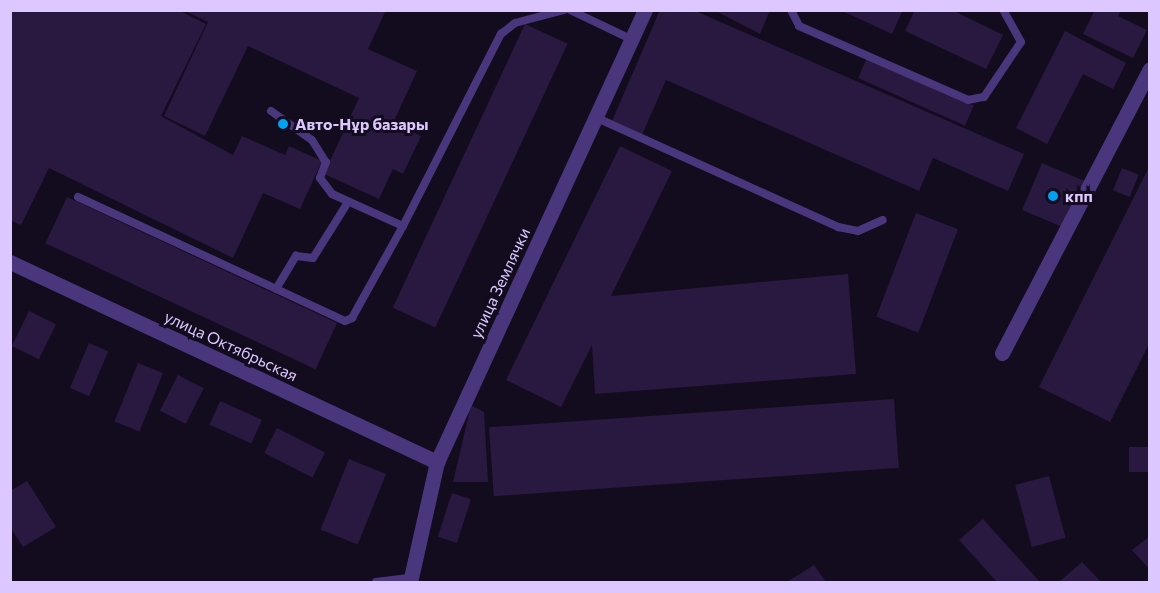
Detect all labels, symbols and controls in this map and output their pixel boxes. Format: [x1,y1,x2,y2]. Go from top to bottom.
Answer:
place label: Авто-Нұр базары [295,114,429,134]
marker: Авто-Нұр базары [276,117,290,131]
place label: кпп [1065,186,1093,206]
marker: кпп [1046,189,1060,203]
street label: улица Землячки [466,225,534,341]
street label: улица Октябрьская [161,307,301,385]

